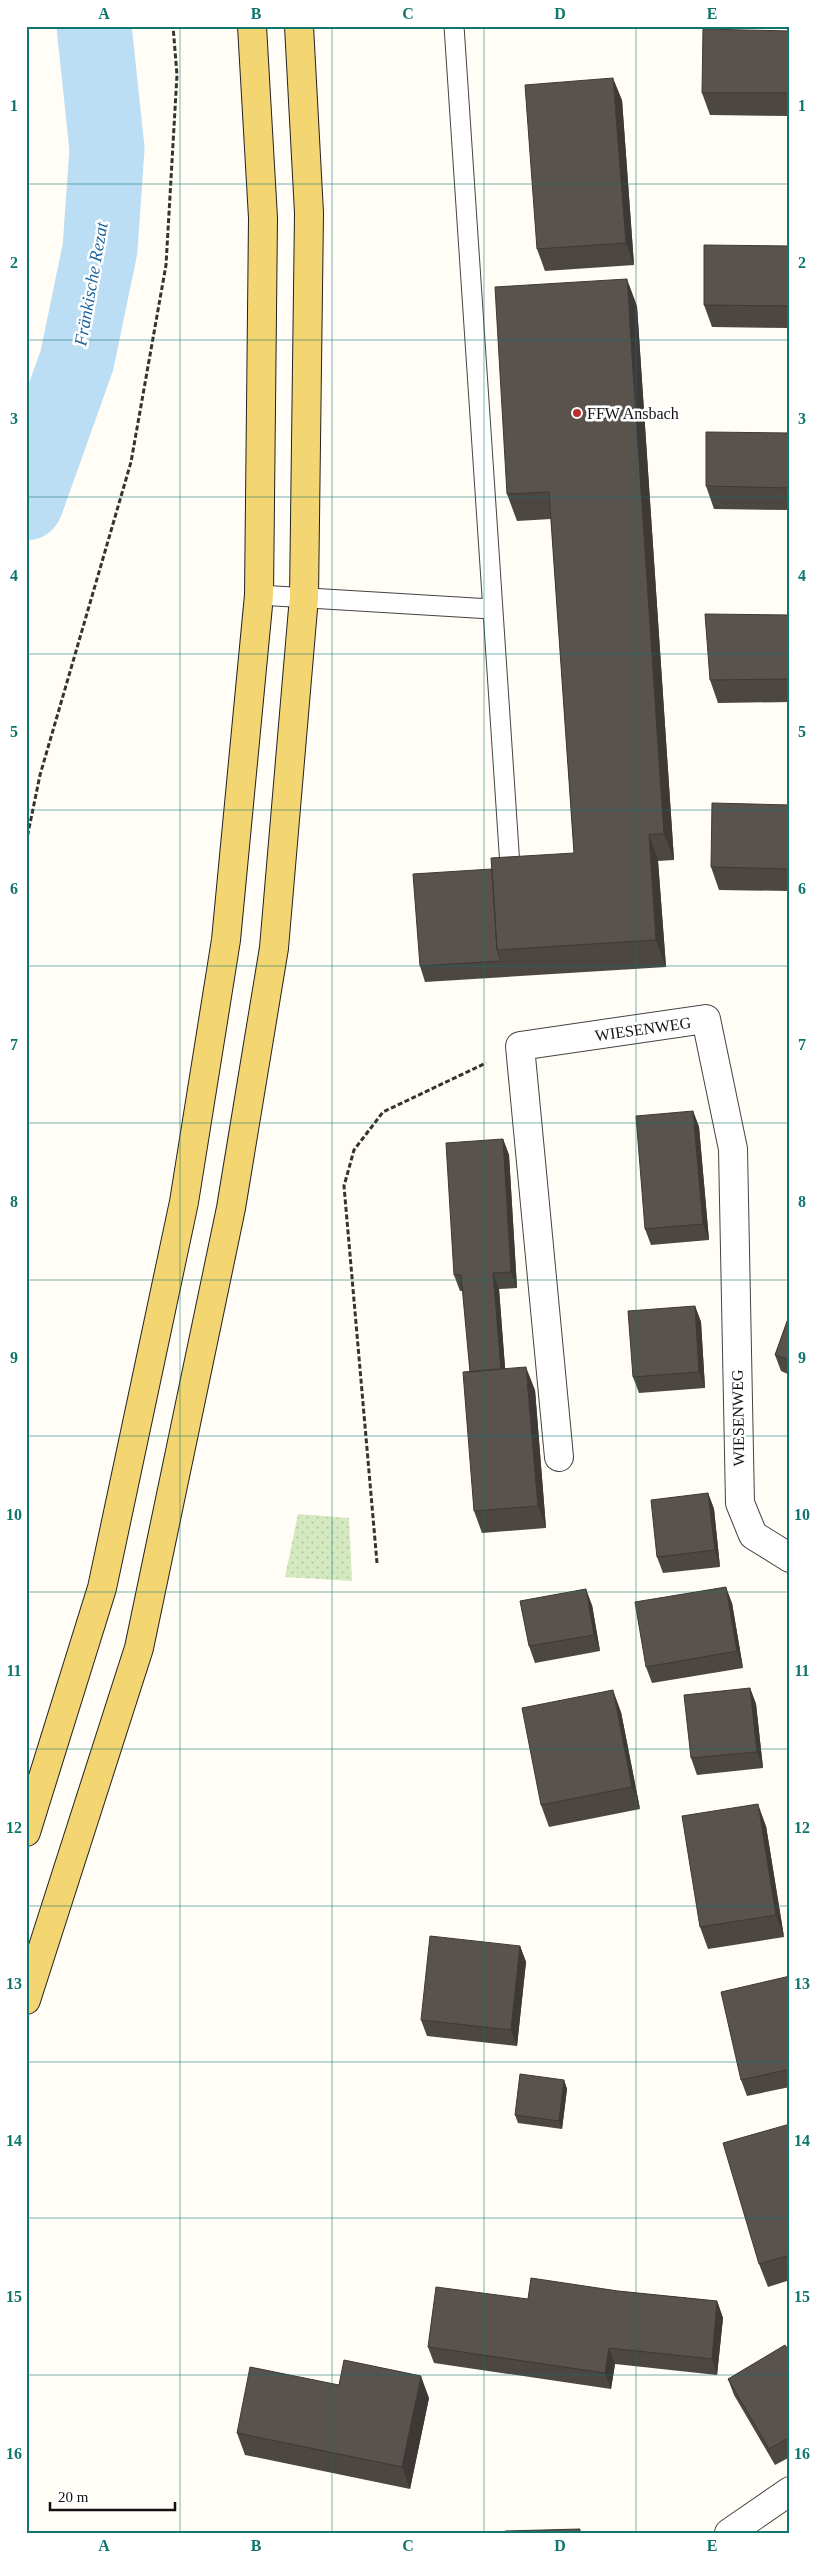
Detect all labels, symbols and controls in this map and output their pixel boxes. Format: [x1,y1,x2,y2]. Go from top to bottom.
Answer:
text: A [98,5,110,22]
text: B [251,5,262,22]
text: C [402,5,414,22]
text: D [554,5,566,22]
text: E [707,5,717,22]
text: 1 [10,97,18,114]
text: 1 [798,97,806,114]
water label: Fränkische Rezat [70,220,112,349]
text: 2 [10,254,18,271]
text: 2 [798,254,806,271]
place label: FFW Ansbach [587,405,679,422]
marker: FFW Ansbach [571,407,583,419]
text: 3 [10,410,18,427]
text: 3 [798,410,806,427]
text: 4 [10,567,18,584]
text: 4 [798,567,806,584]
text: 5 [10,723,18,740]
text: 5 [798,723,806,740]
text: 6 [10,880,18,897]
text: 6 [798,880,806,897]
street label: WIESENWEG [594,1014,693,1044]
text: 7 [10,1036,18,1053]
text: 7 [798,1036,806,1053]
text: 8 [10,1193,18,1210]
text: 8 [798,1193,806,1210]
text: 9 [10,1349,18,1366]
text: 9 [798,1349,806,1366]
street label: WIESENWEG [729,1369,747,1467]
text: 10 [6,1506,22,1523]
text: 10 [794,1506,810,1523]
text: 11 [6,1662,22,1679]
text: 11 [794,1662,810,1679]
text: 12 [6,1819,22,1836]
text: 12 [794,1819,810,1836]
text: 13 [6,1975,22,1992]
text: 13 [794,1975,810,1992]
text: 14 [6,2132,22,2149]
text: 14 [794,2132,810,2149]
text: 15 [6,2288,22,2305]
text: 15 [794,2288,810,2305]
text: 16 [6,2445,22,2462]
text: 16 [794,2445,810,2462]
scale bar [50,2479,175,2511]
text: 20 m [58,2489,89,2505]
text: A [98,2537,110,2554]
text: B [251,2537,262,2554]
text: C [402,2537,414,2554]
text: D [554,2537,566,2554]
text: E [707,2537,717,2554]

